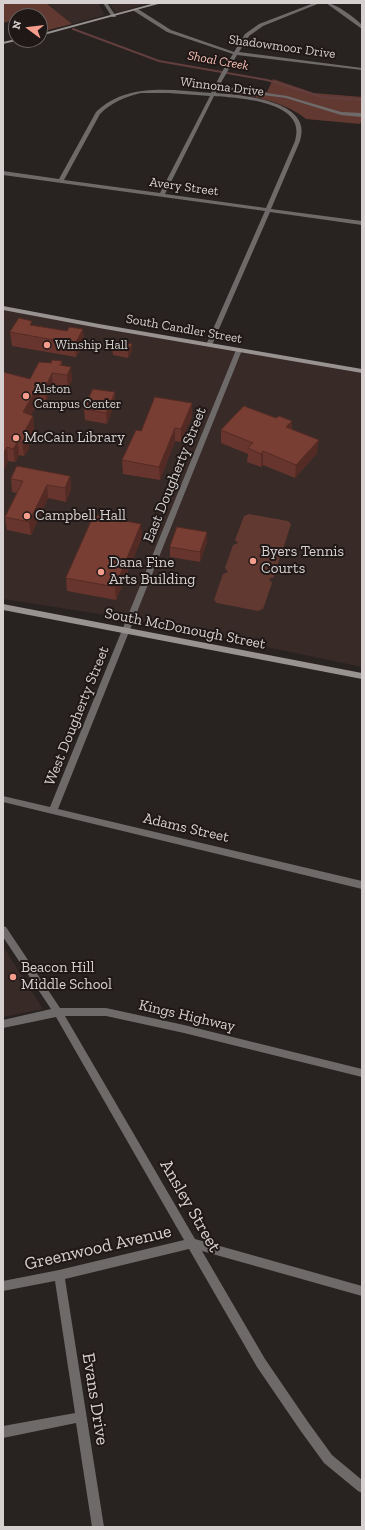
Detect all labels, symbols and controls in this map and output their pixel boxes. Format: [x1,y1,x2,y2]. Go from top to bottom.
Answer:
north arrow [8,8,48,48]
text: N [10,19,24,31]
street label: Shadowmoor Drive [228,32,336,62]
water label: Shoal Creek [186,48,250,74]
street label: Winnona Drive [179,74,265,100]
street label: Avery Street [148,174,220,200]
street label: South Candler Street [125,311,243,347]
place label: Winship Hall [55,337,128,353]
marker: Winship Hall [42,340,52,350]
place label: Alston Campus Center [34,381,121,412]
marker: Alston Campus Center [21,391,31,401]
street label: East Dougherty Street [140,405,210,545]
place label: McCain Library [24,429,125,447]
marker: McCain Library [11,433,21,443]
place label: Campbell Hall [35,507,126,525]
marker: Campbell Hall [22,511,32,521]
place label: Byers Tennis Courts [261,543,344,578]
place label: Dana Fine Arts Building [109,554,195,589]
marker: Byers Tennis Courts [248,556,258,566]
marker: Dana Fine Arts Building [96,567,106,577]
street label: South McDonough Street [103,605,267,653]
street label: West Dougherty Street [41,644,113,788]
street label: Adams Street [141,809,231,847]
place label: Beacon Hill Middle School [21,959,112,994]
marker: Beacon Hill Middle School [8,972,18,982]
street label: Kings Highway [137,996,237,1036]
street label: Ansley Street [155,1156,225,1256]
street label: Greenwood Avenue [23,1221,173,1275]
street label: Evans Drive [77,1351,113,1447]

